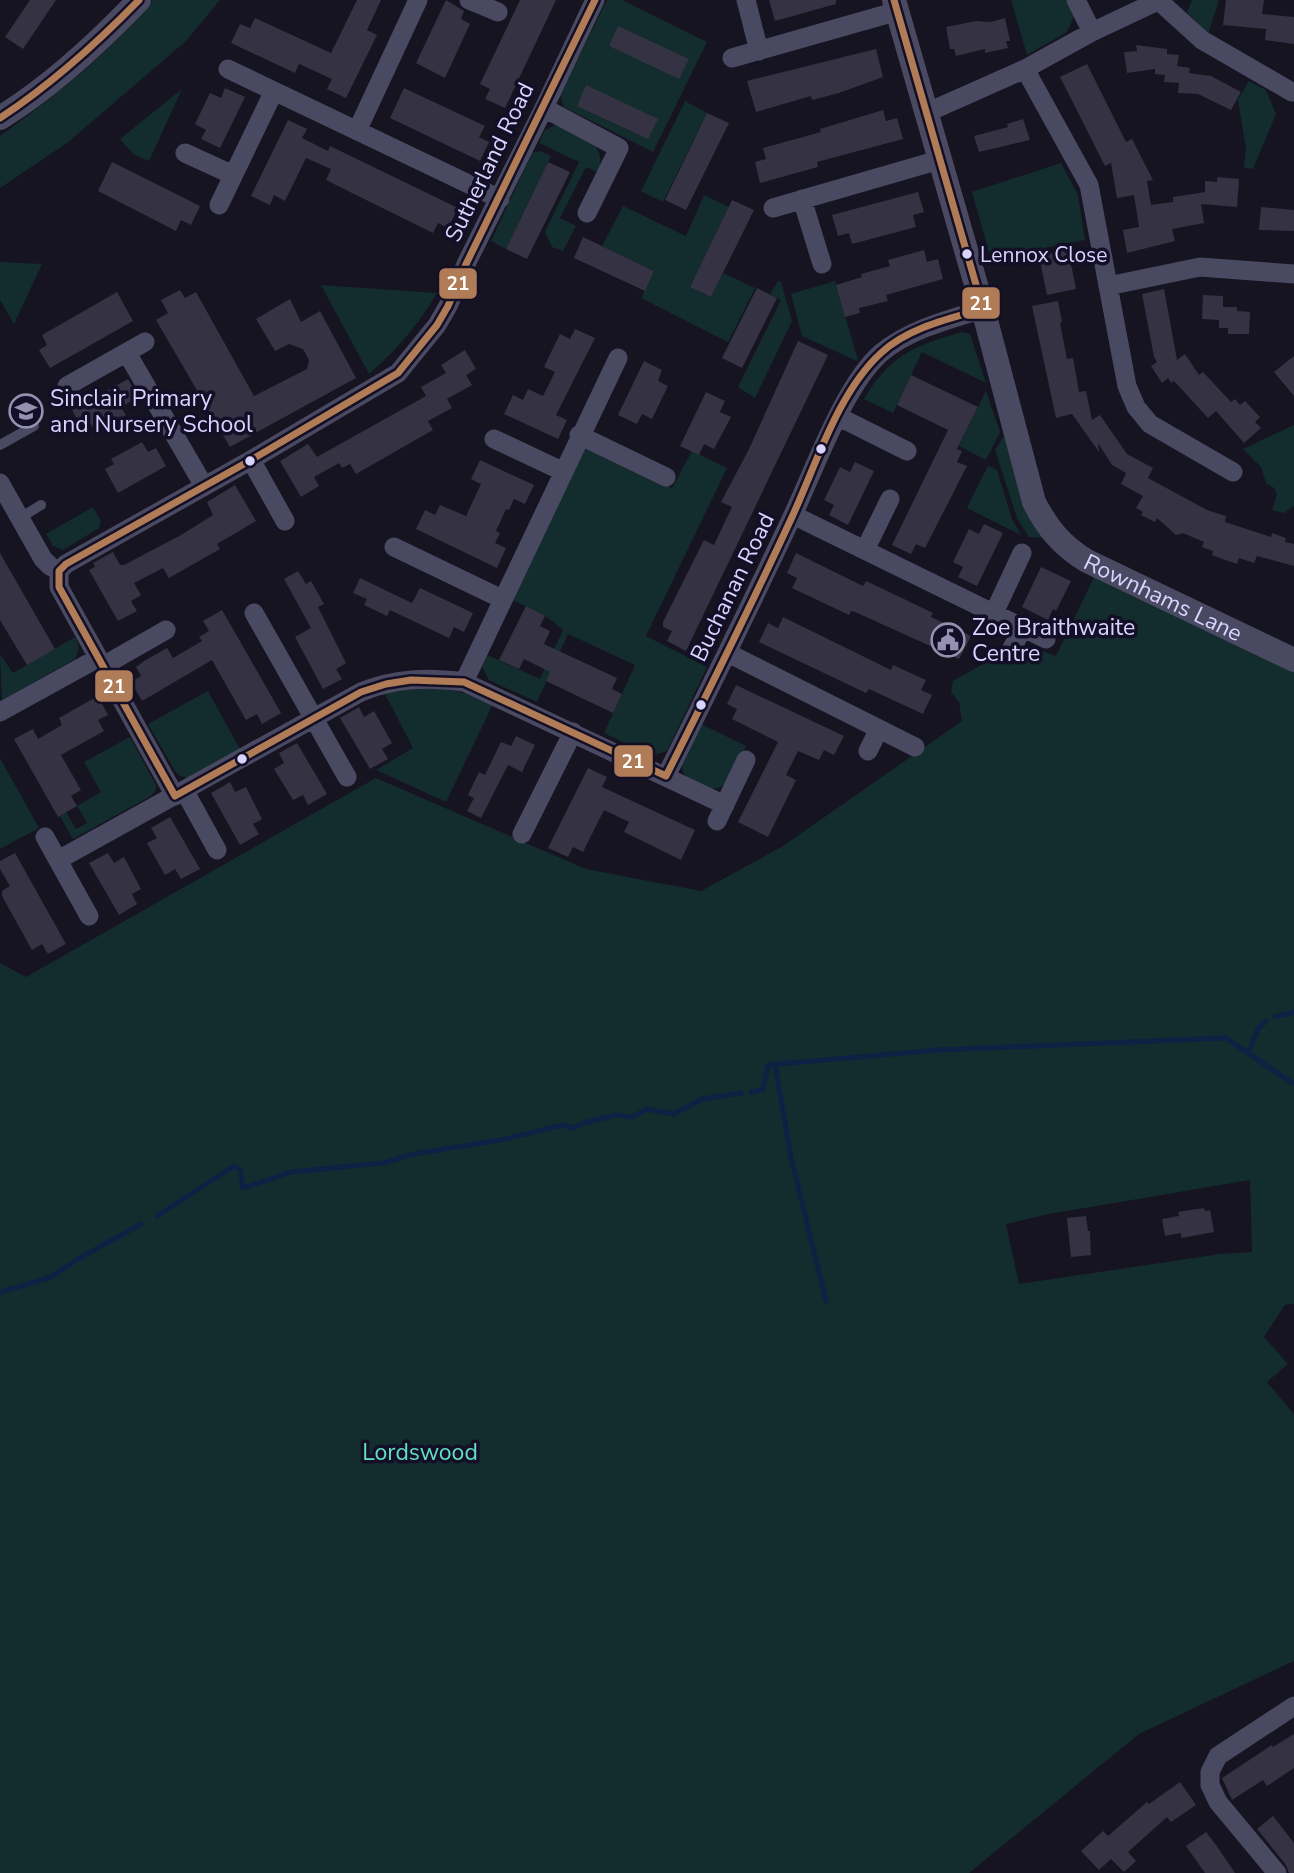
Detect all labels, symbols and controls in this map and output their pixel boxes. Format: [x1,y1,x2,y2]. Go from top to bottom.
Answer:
street label: Sutherland Road [437,77,541,247]
place label: Lennox Close [980,241,1107,269]
marker: Lennox Close [960,247,974,261]
line badge: 21 [438,267,478,300]
text: 21 [447,271,469,297]
line badge: 21 [961,286,1001,320]
text: 21 [970,291,992,317]
place label: Sinclair Primary and Nursery School [50,383,253,440]
school or university icon: Sinclair Primary and Nursery School [7,392,45,430]
unlabelled marker [814,442,828,456]
unlabelled marker [243,454,257,468]
street label: Buchanan Road [683,508,782,667]
street label: Rownhams Lane [1079,547,1247,649]
place label: Zoe Braithwaite Centre [972,612,1135,669]
public building icon: Zoe Braithwaite Centre [929,621,967,659]
line badge: 21 [94,669,134,703]
text: 21 [103,674,125,700]
unlabelled marker [694,698,708,712]
line badge: 21 [613,744,654,778]
text: 21 [622,749,644,775]
unlabelled marker [235,752,249,766]
park label: Lordswood [362,1437,478,1468]

